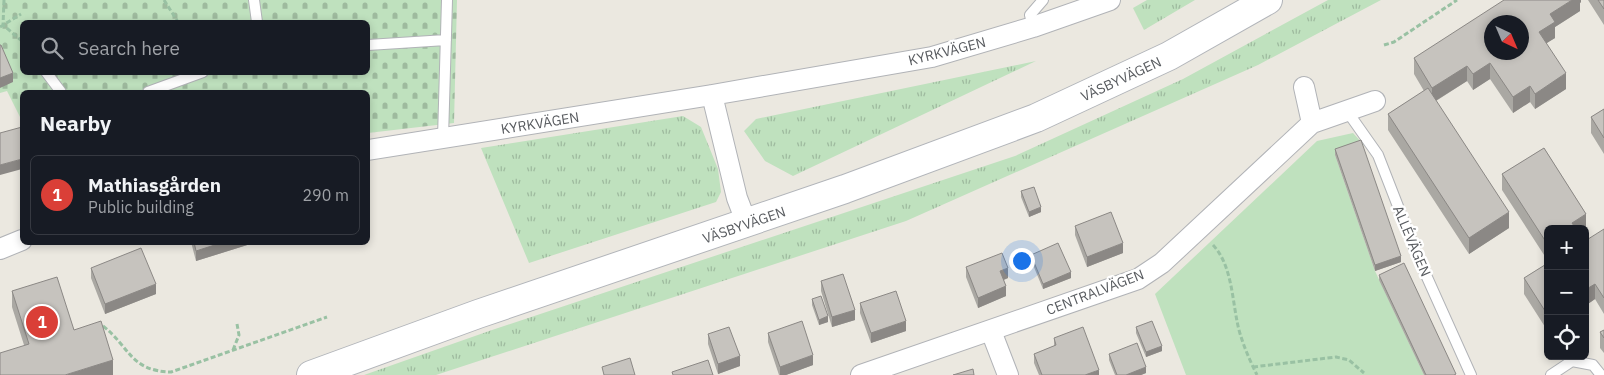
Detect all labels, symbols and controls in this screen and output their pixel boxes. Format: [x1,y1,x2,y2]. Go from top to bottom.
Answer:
north arrow [1484,15,1529,60]
search box [20,20,370,75]
street label: KYRKVÄGEN [906,33,988,69]
icon: search [38,34,66,62]
text: Search here [78,36,180,60]
street label: VÄSBYVÄGEN [1078,53,1164,105]
street label: KYRKVÄGEN [500,108,580,138]
text: Nearby [40,109,111,137]
text: Mathiasgården [88,173,221,197]
text: 1 [52,185,62,205]
text: 290 m [302,185,349,205]
text: Public building [88,197,194,217]
street label: VÄSBYVÄGEN [700,202,788,248]
street label: ALLÉVÄGEN [1389,202,1436,279]
map controls [1544,225,1589,360]
button: + [1544,225,1589,270]
your location [1009,248,1035,274]
street label: CENTRALVÄGEN [1044,265,1146,319]
button: − [1544,270,1589,315]
pin: 1 [26,303,58,341]
button: locate [1544,315,1589,360]

